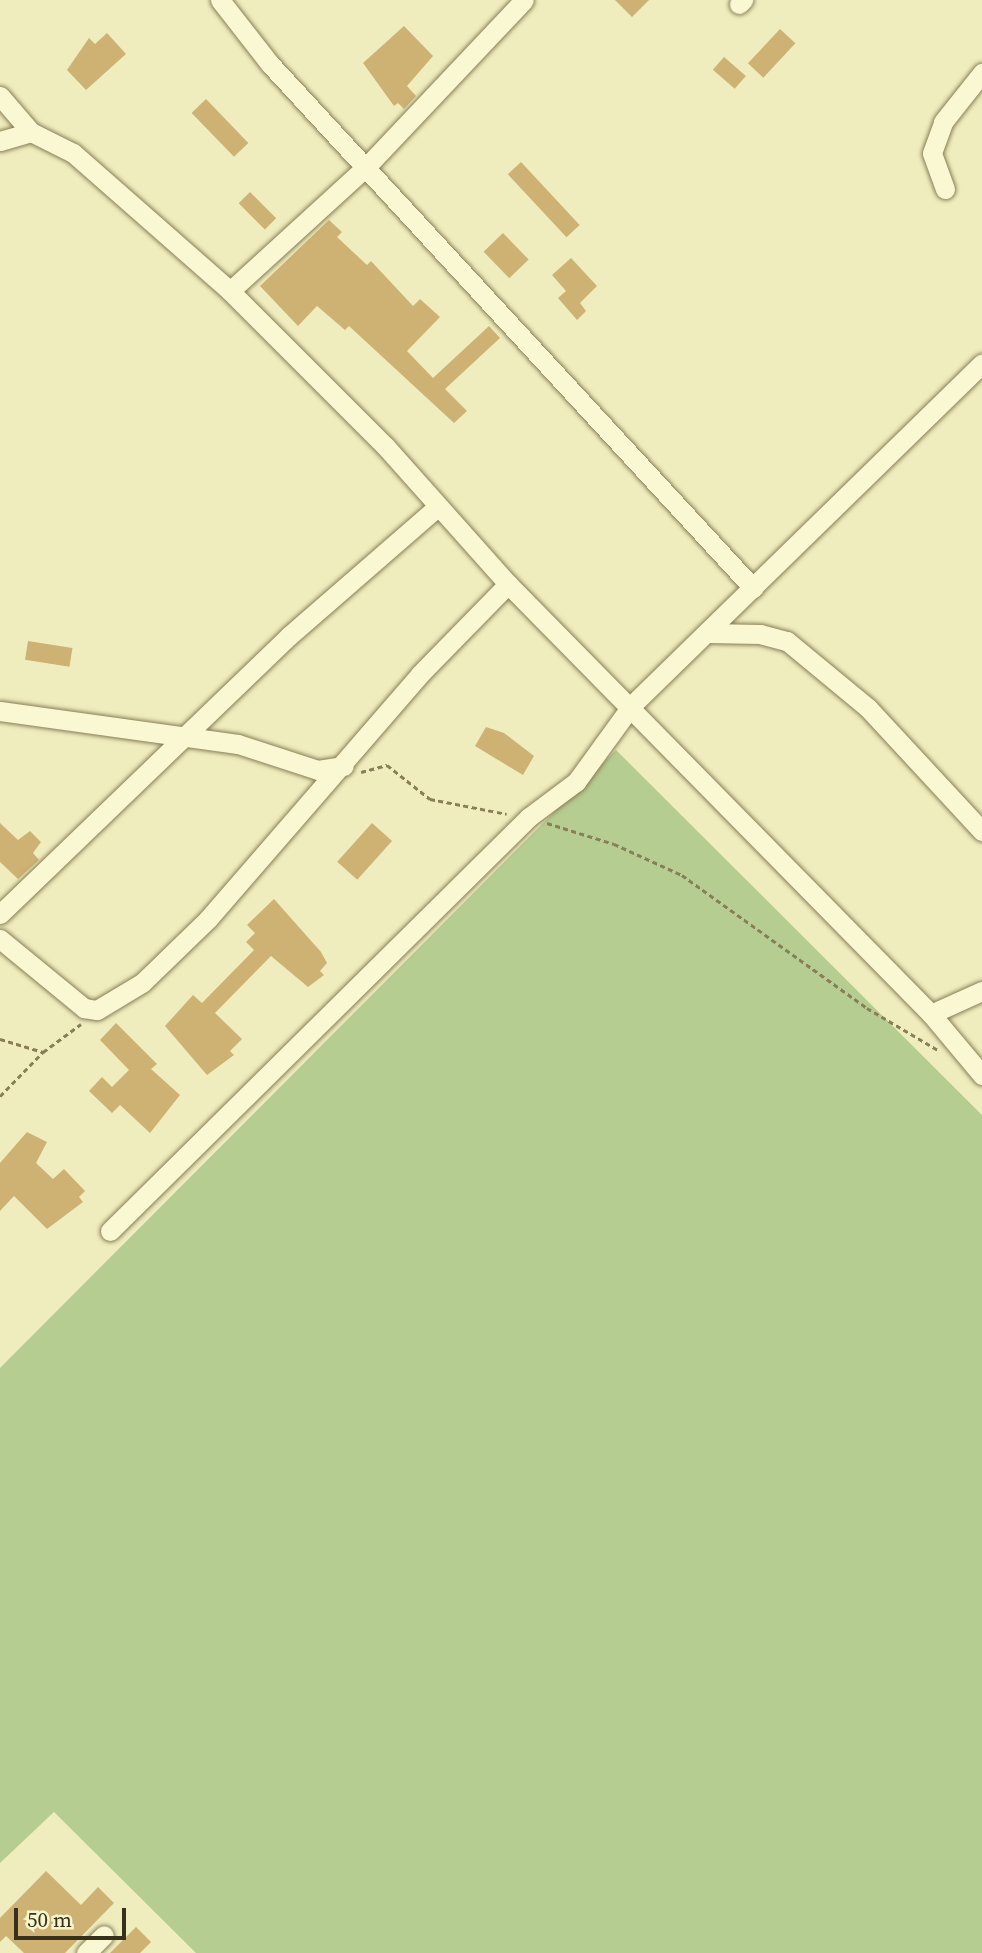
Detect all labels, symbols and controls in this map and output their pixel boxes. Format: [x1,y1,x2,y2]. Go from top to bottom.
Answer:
scale bar [18,1894,130,1938]
text: 50 m [27,1905,72,1934]

